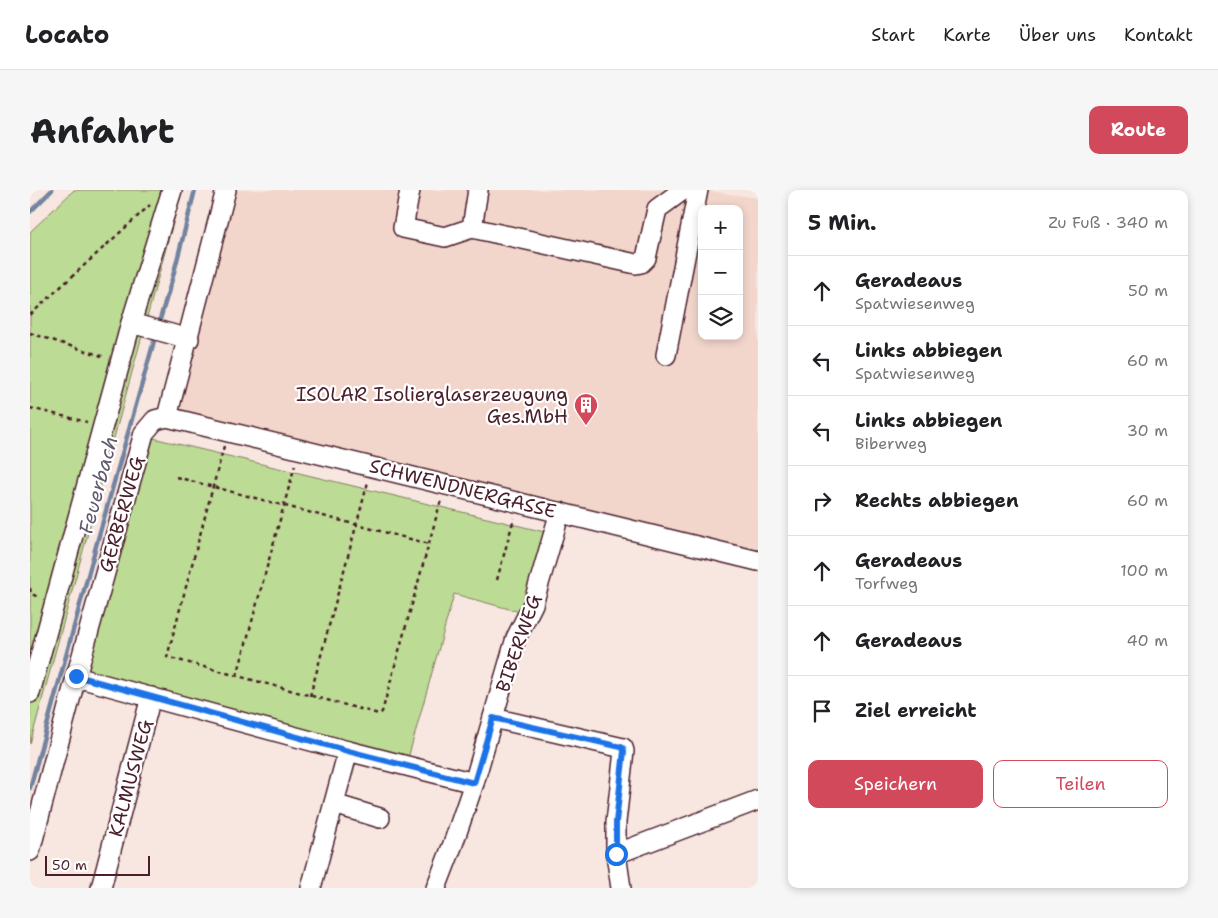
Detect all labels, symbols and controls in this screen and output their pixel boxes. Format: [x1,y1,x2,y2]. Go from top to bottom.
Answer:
text: Locato [25,19,109,51]
text: Start [871,23,915,47]
text: Karte [943,23,991,47]
text: Über uns [1019,23,1096,47]
text: Kontakt [1124,23,1193,47]
button: Route [1089,106,1188,154]
text: Anfahrt [30,107,174,154]
map controls [698,205,743,340]
button: + [698,205,743,250]
text: 5 Min. [808,209,877,237]
text: Zu Fuß · 340 m [1048,212,1168,233]
button: − [698,250,743,295]
text: Geradeaus [855,268,962,293]
icon: ahead [808,277,836,305]
text: 50 m [1128,280,1168,301]
text: Spatwiesenweg [855,293,975,314]
button: layers [698,295,743,340]
text: Links abbiegen [855,338,1002,363]
icon: left [808,347,836,375]
text: 60 m [1127,350,1168,371]
text: Spatwiesenweg [855,363,975,384]
place label: ISOLAR Isolierglaserzeugung Ges.MbH [296,382,568,429]
building icon: ISOLAR Isolierglaserzeugung Ges.MbH [573,392,599,426]
text: Links abbiegen [855,408,1002,433]
icon: left [808,417,836,445]
text: 30 m [1127,420,1168,441]
water label: Feuerbach [72,433,124,537]
text: Biberweg [855,433,927,454]
street label: GERBERWEG [93,453,150,575]
street label: SCHWENDNERGASSE [367,453,559,524]
icon: right [808,487,836,515]
text: Rechts abbiegen [855,488,1019,513]
text: 60 m [1127,490,1168,511]
text: Geradeaus [855,548,962,573]
icon: ahead [808,557,836,585]
text: 100 m [1120,560,1168,581]
text: Torfweg [855,573,918,594]
street label: BIBERWEG [490,591,547,695]
icon: ahead [808,627,836,655]
text: Geradeaus [855,628,962,653]
text: 40 m [1126,630,1168,651]
route end [65,665,88,688]
icon: arrive [808,697,836,725]
text: Ziel erreicht [855,698,976,723]
street label: KALMUSWEG [103,717,158,840]
button: Speichern [808,760,983,808]
button: Teilen [993,760,1168,808]
route start [605,843,628,866]
scale bar [45,853,150,876]
text: 50 m [52,856,87,874]

